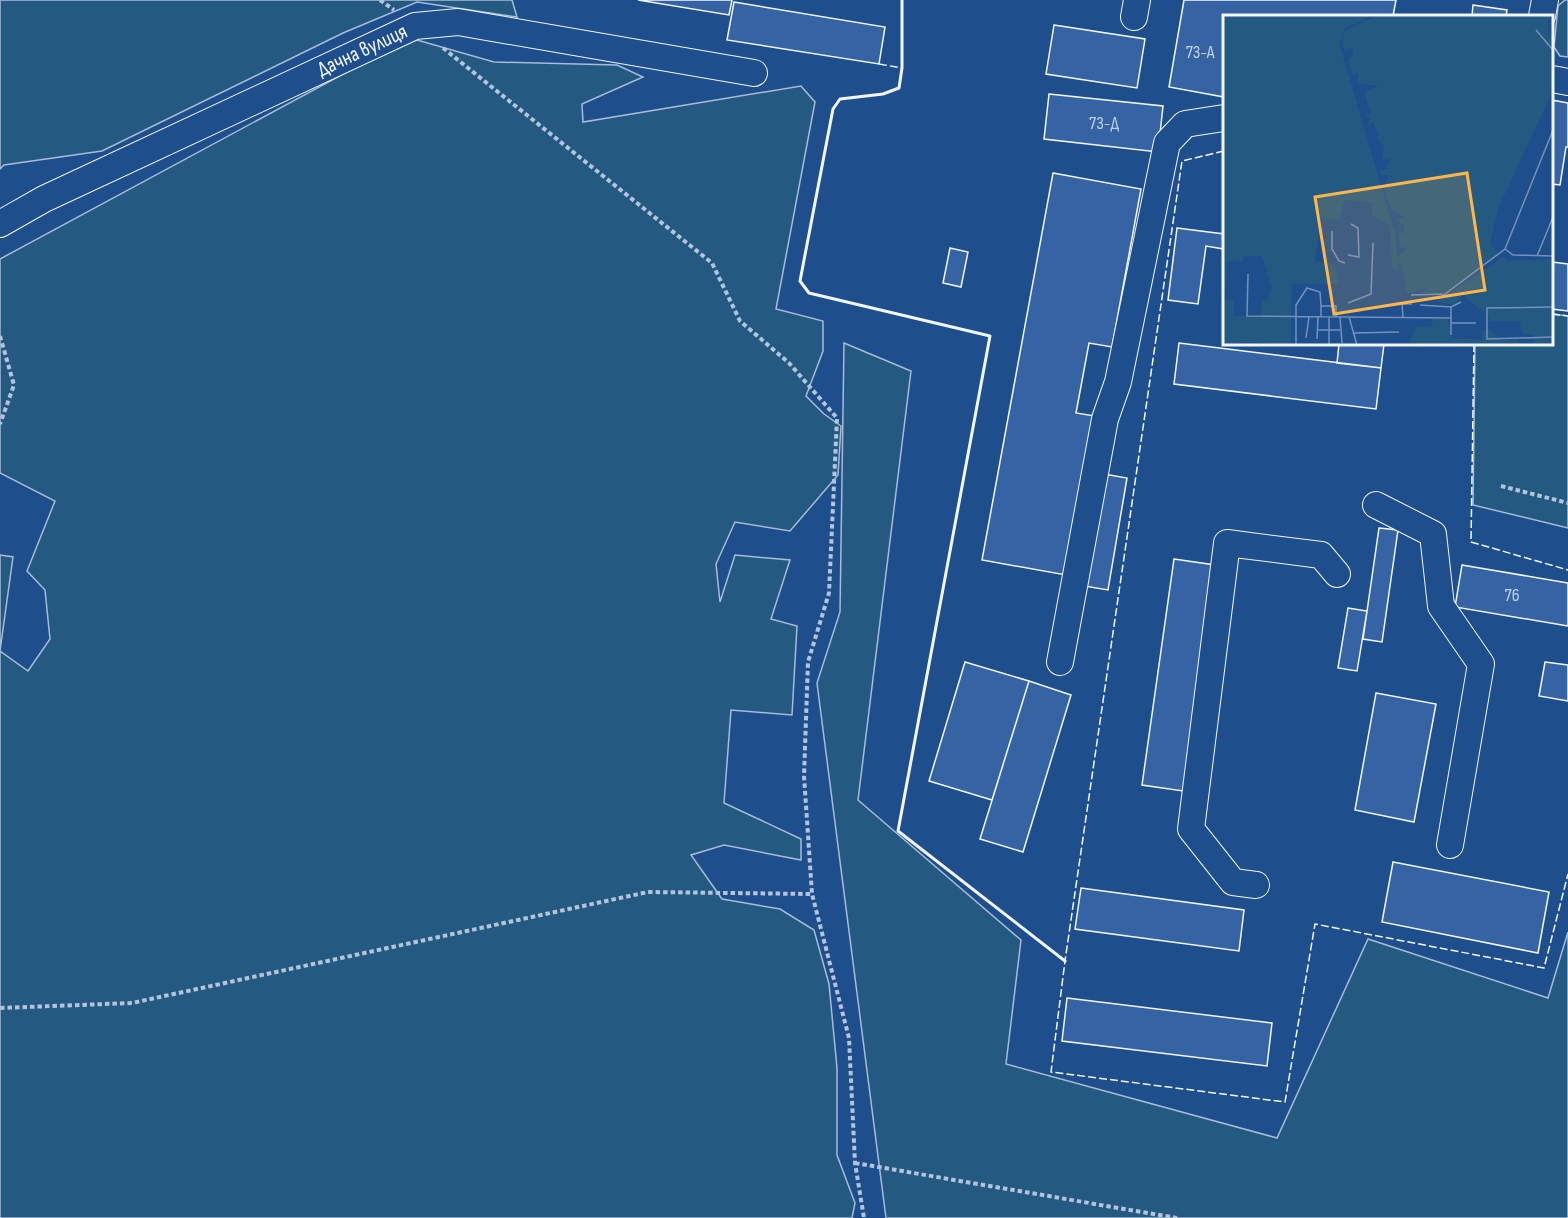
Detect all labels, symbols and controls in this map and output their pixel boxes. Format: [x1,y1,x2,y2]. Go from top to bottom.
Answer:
inset map [1223,15,1553,345]
street label: Дачна вулиця [313,19,411,82]
house number: 73-А [1186,42,1215,63]
house number: 73-Д [1089,113,1119,134]
house number: 76 [1504,585,1520,606]

